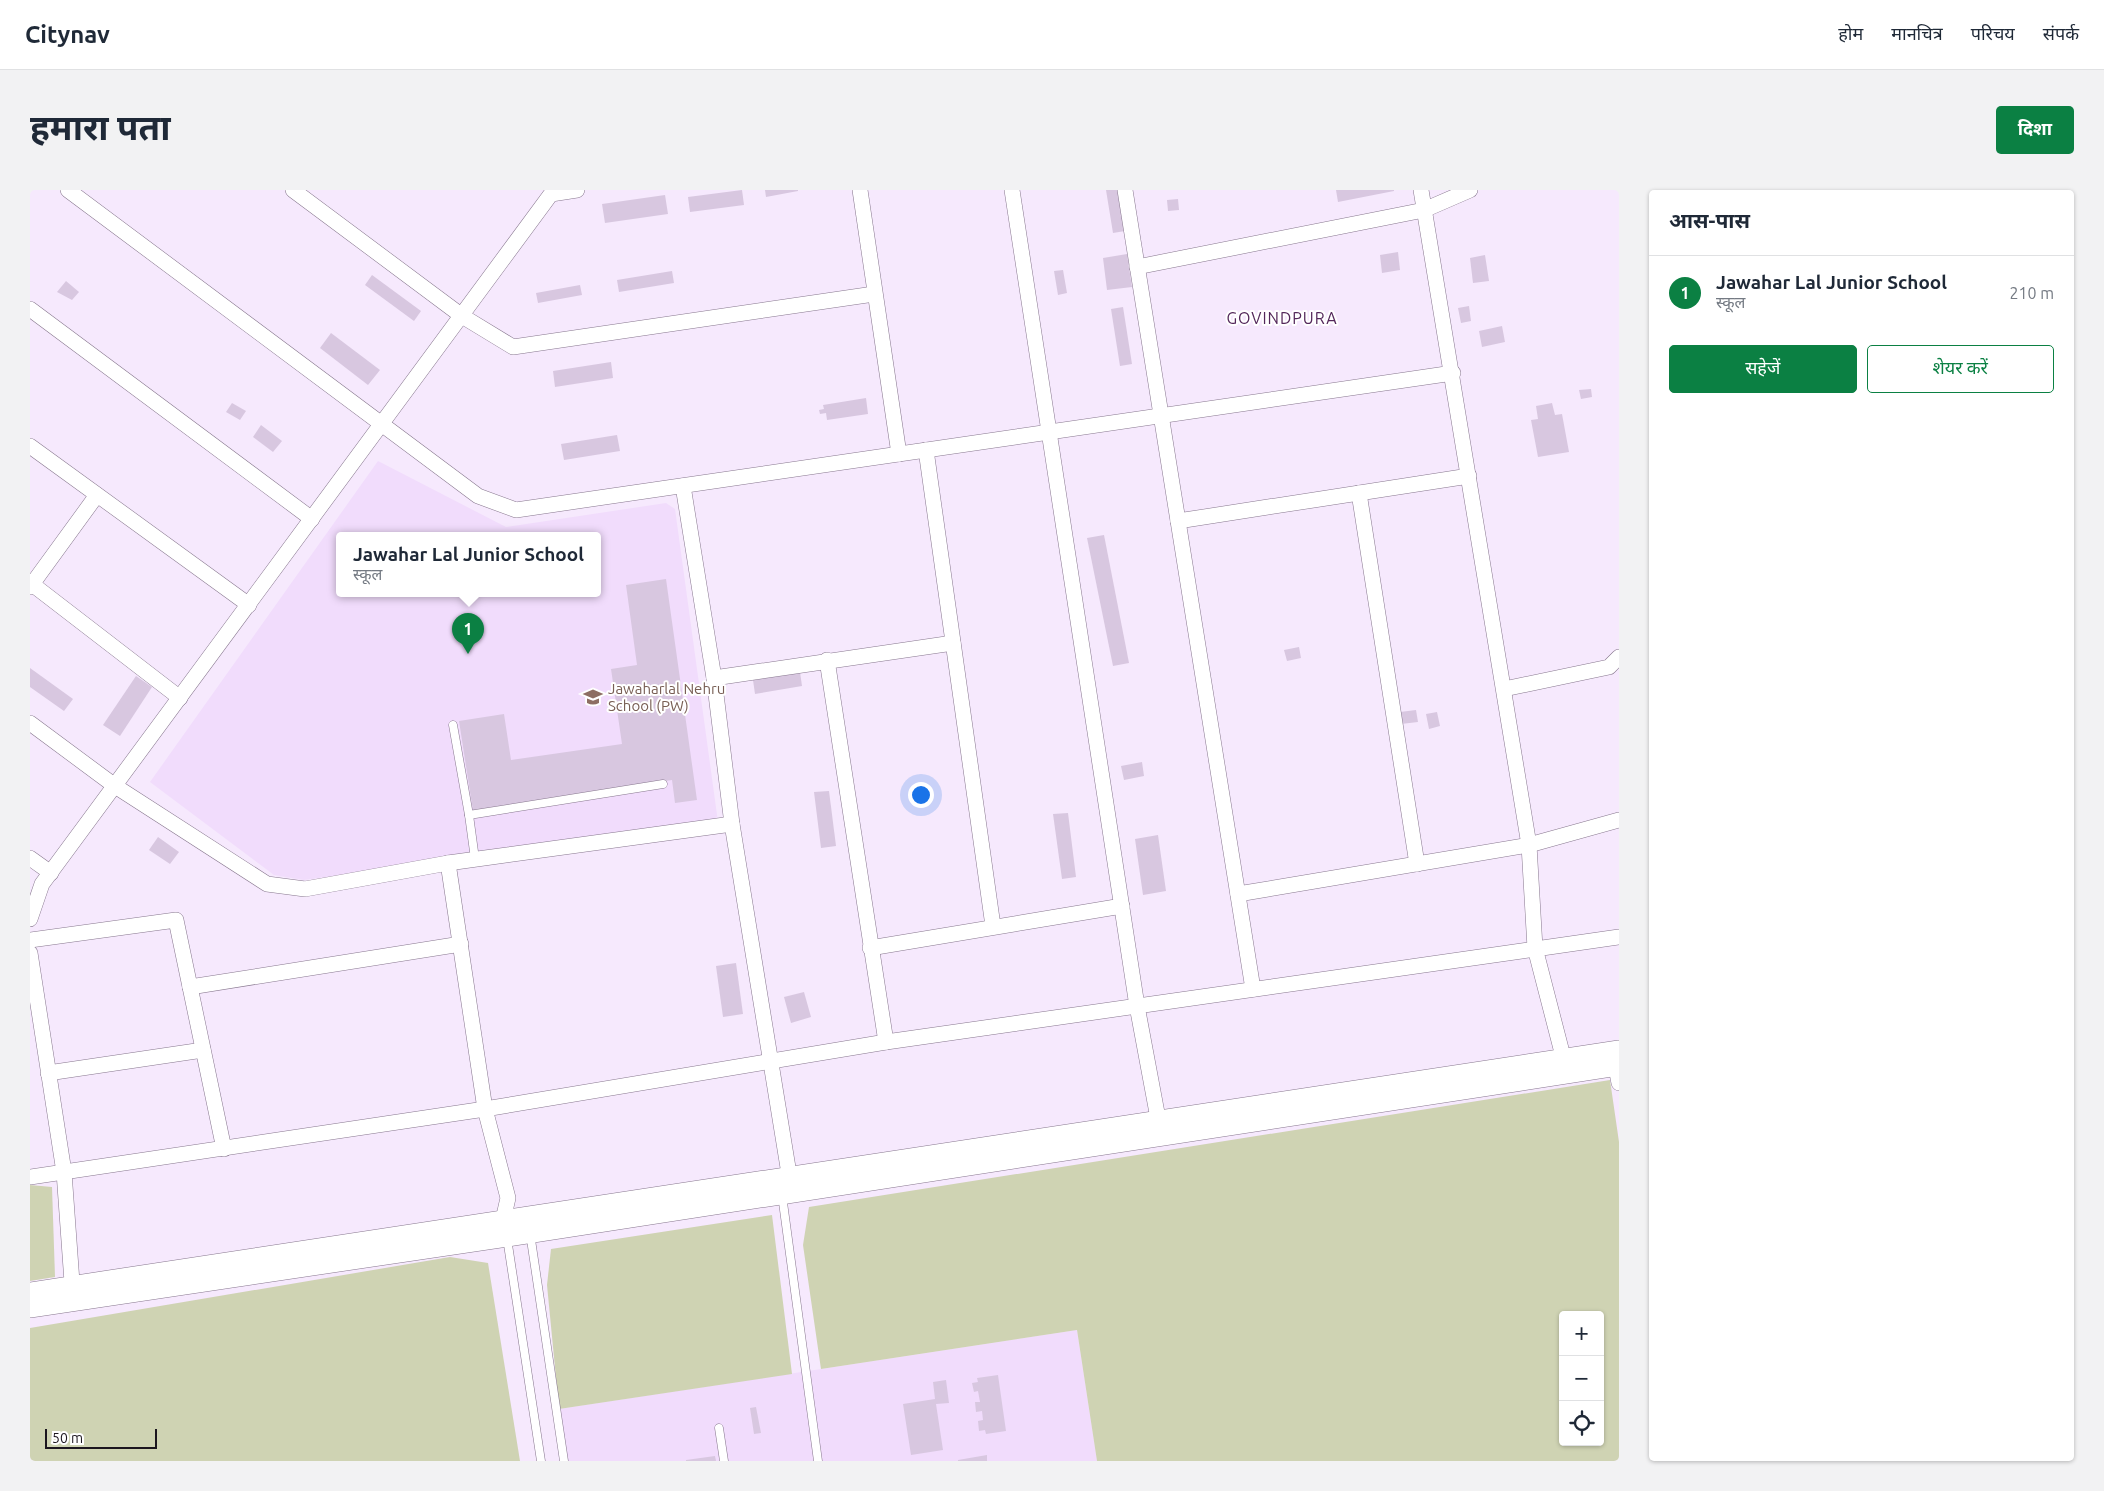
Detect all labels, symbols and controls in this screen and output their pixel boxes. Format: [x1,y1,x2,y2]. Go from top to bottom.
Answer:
text: Citynav [25,21,110,48]
text: होम [1838,23,1863,43]
text: मानचित्र [1891,23,1943,43]
text: परिचय [1971,23,2015,43]
text: संपर्क [2043,23,2079,43]
button: दिशा [1996,106,2074,154]
text: हमारा पता [30,107,170,147]
text: आस-पास [1669,208,1750,232]
text: Jawahar Lal Junior School [1716,271,1947,293]
text: 1 [1680,284,1690,302]
text: 210 m [2009,284,2054,302]
text: स्कूल [1716,293,1745,311]
district label: GOVINDPURA [1226,309,1338,327]
button: सहेजें [1669,345,1857,393]
button: शेयर करें [1867,345,2054,393]
popup [336,532,601,597]
text: Jawahar Lal Junior School [353,543,584,565]
text: स्कूल [353,565,382,583]
pin: 1 [452,613,484,654]
place label: Jawaharlal Nehru School (PW) [608,680,725,714]
school or university icon: Jawaharlal Nehru School (PW) [582,686,604,708]
your location [908,782,934,808]
map controls [1559,1311,1604,1446]
button: + [1559,1311,1604,1356]
button: − [1559,1356,1604,1401]
button: locate [1559,1401,1604,1446]
scale bar [45,1426,158,1449]
text: 50 m [52,1430,83,1446]

